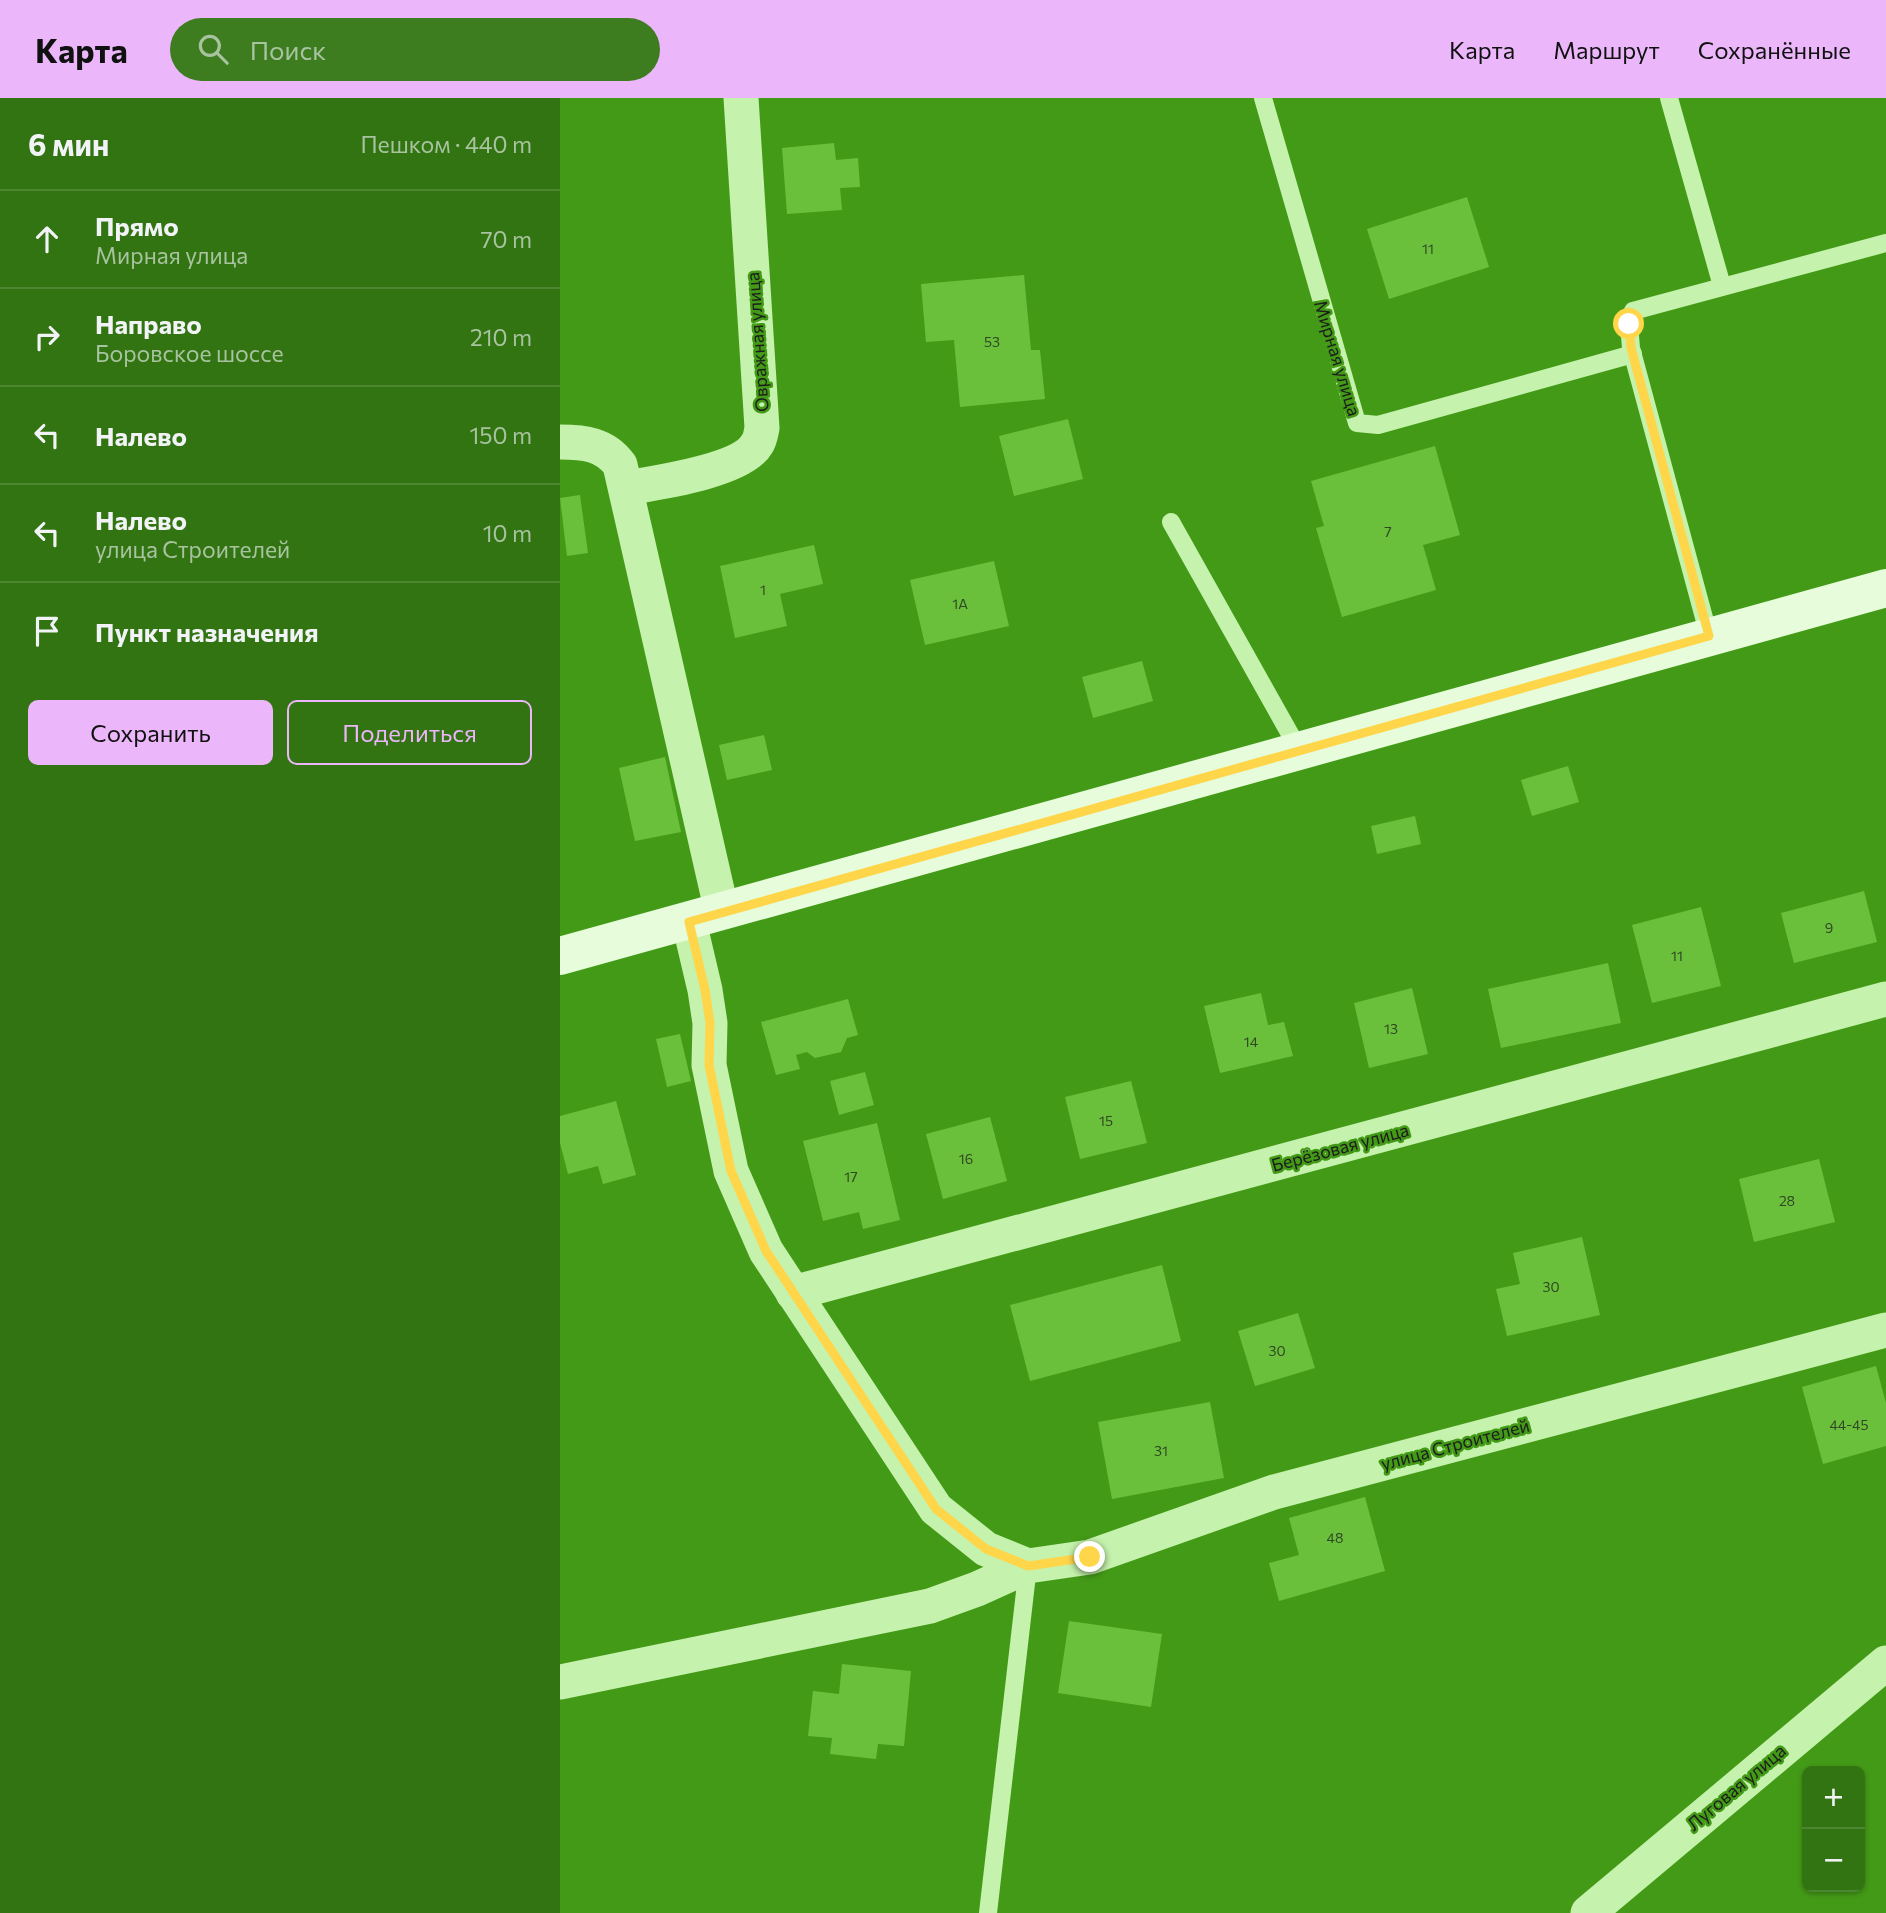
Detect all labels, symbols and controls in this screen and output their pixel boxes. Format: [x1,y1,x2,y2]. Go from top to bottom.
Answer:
search box [170,18,660,81]
text: Карта [35,29,128,70]
icon: search [194,30,232,68]
text: Поиск [250,34,326,65]
text: Карта [1449,35,1515,64]
text: Маршрут [1553,35,1660,64]
text: Сохранённые [1698,35,1851,64]
text: 6 мин [28,125,109,162]
text: Пешком · 440 m [360,130,532,158]
text: Прямо [95,210,179,241]
icon: ahead [28,220,66,258]
text: 70 m [480,225,532,253]
house number: 11 [1422,240,1434,257]
text: Мирная улица [95,241,248,269]
street label: Овражная улица [741,271,773,413]
street label: Мирная улица [1310,297,1366,419]
text: Направо [95,308,202,339]
route start [1613,308,1644,339]
icon: right [28,318,66,356]
text: 210 m [470,323,532,351]
house number: 53 [984,333,1000,350]
text: Боровское шоссе [95,339,284,367]
icon: left [28,416,66,454]
text: Налево [95,420,187,451]
text: 150 m [469,421,532,449]
text: Налево [95,504,187,535]
icon: left [28,514,66,552]
text: 10 m [483,519,532,547]
house number: 7 [1384,523,1392,540]
text: улица Строителей [95,535,290,563]
house number: 1 [760,581,766,598]
house number: 1А [952,595,968,612]
icon: arrive [28,612,66,650]
text: Пункт назначения [95,616,319,647]
button: Сохранить [28,700,273,765]
button: Поделиться [287,700,532,765]
house number: 9 [1825,919,1833,936]
house number: 11 [1671,947,1683,964]
house number: 13 [1384,1020,1398,1037]
house number: 14 [1244,1033,1259,1050]
house number: 15 [1099,1112,1113,1129]
street label: Берёзовая улица [1269,1118,1411,1176]
house number: 16 [959,1150,973,1167]
house number: 17 [844,1168,858,1185]
house number: 28 [1779,1192,1795,1209]
house number: 30 [1542,1278,1560,1295]
house number: 30 [1268,1342,1286,1359]
street label: улица Строителей [1378,1414,1532,1474]
house number: 44-45 [1829,1416,1869,1433]
house number: 31 [1154,1442,1168,1459]
house number: 48 [1327,1529,1343,1546]
route end [1074,1541,1105,1572]
street label: Луговая улица [1682,1739,1790,1835]
map controls [1802,1766,1865,1892]
button: + [1802,1766,1865,1829]
button: − [1802,1829,1865,1892]

